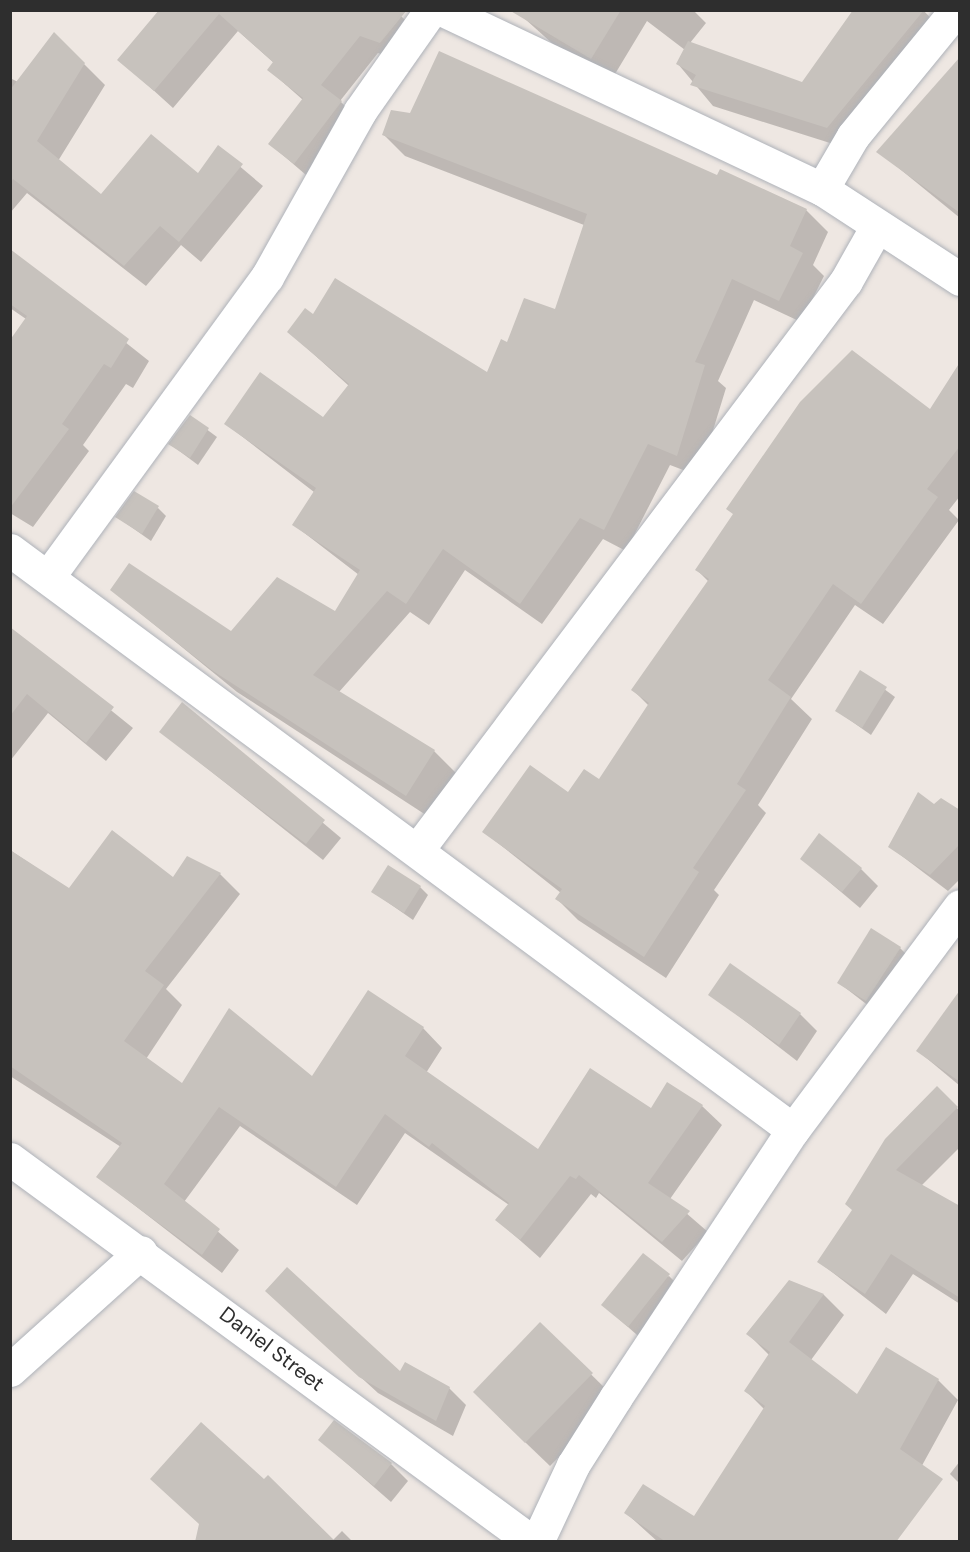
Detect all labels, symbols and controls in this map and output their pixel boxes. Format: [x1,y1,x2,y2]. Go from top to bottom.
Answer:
street label: Daniel Street [215,1301,329,1397]

